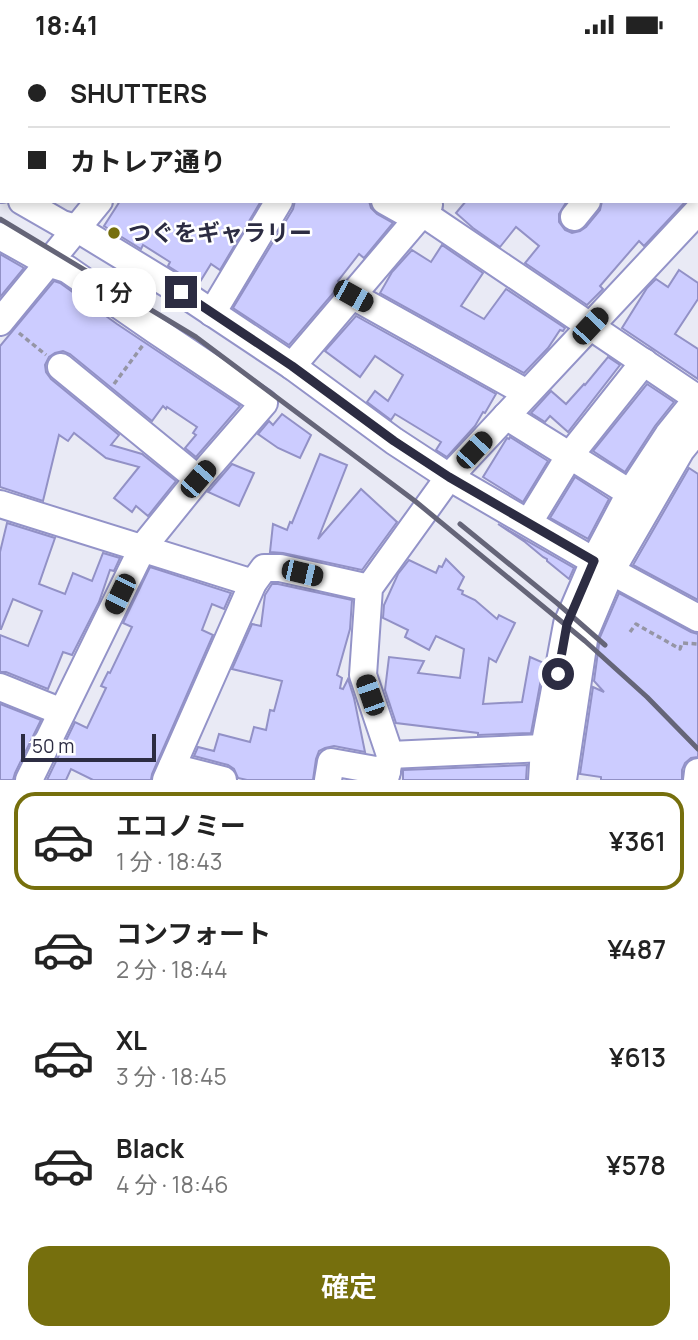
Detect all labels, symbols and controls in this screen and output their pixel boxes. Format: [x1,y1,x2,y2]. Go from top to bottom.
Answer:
text: 18:41 [35,7,98,43]
text: SHUTTERS [70,75,207,111]
text: カトレア通り [70,143,226,179]
place label: つぐをギャラリー [128,216,312,248]
marker: つぐをギャラリー [106,225,122,241]
callout: 1 分 [72,267,156,317]
text: 1 分 [95,276,133,308]
route end [165,276,197,308]
car [330,277,377,315]
car [568,303,613,349]
car [452,427,497,473]
car [177,456,220,502]
car [280,558,325,588]
car [102,571,139,617]
route start [542,658,574,690]
car [354,672,387,718]
scale bar [21,731,156,763]
text: 50 m [32,733,74,759]
text: エコノミー [116,807,246,843]
icon: car [32,810,95,873]
text: ¥361 [609,823,666,859]
text: 1 分 · 18:43 [116,845,222,877]
text: コンフォート [116,915,271,951]
icon: car [32,918,95,981]
text: ¥487 [607,931,666,967]
text: 2 分 · 18:44 [116,953,228,985]
text: XL [116,1022,147,1058]
icon: car [32,1026,95,1089]
text: ¥613 [609,1039,666,1075]
text: 3 分 · 18:45 [116,1060,227,1092]
text: Black [116,1130,184,1166]
icon: car [32,1134,95,1197]
text: ¥578 [606,1147,666,1183]
text: 4 分 · 18:46 [116,1168,229,1200]
button: 確定 [28,1246,670,1326]

